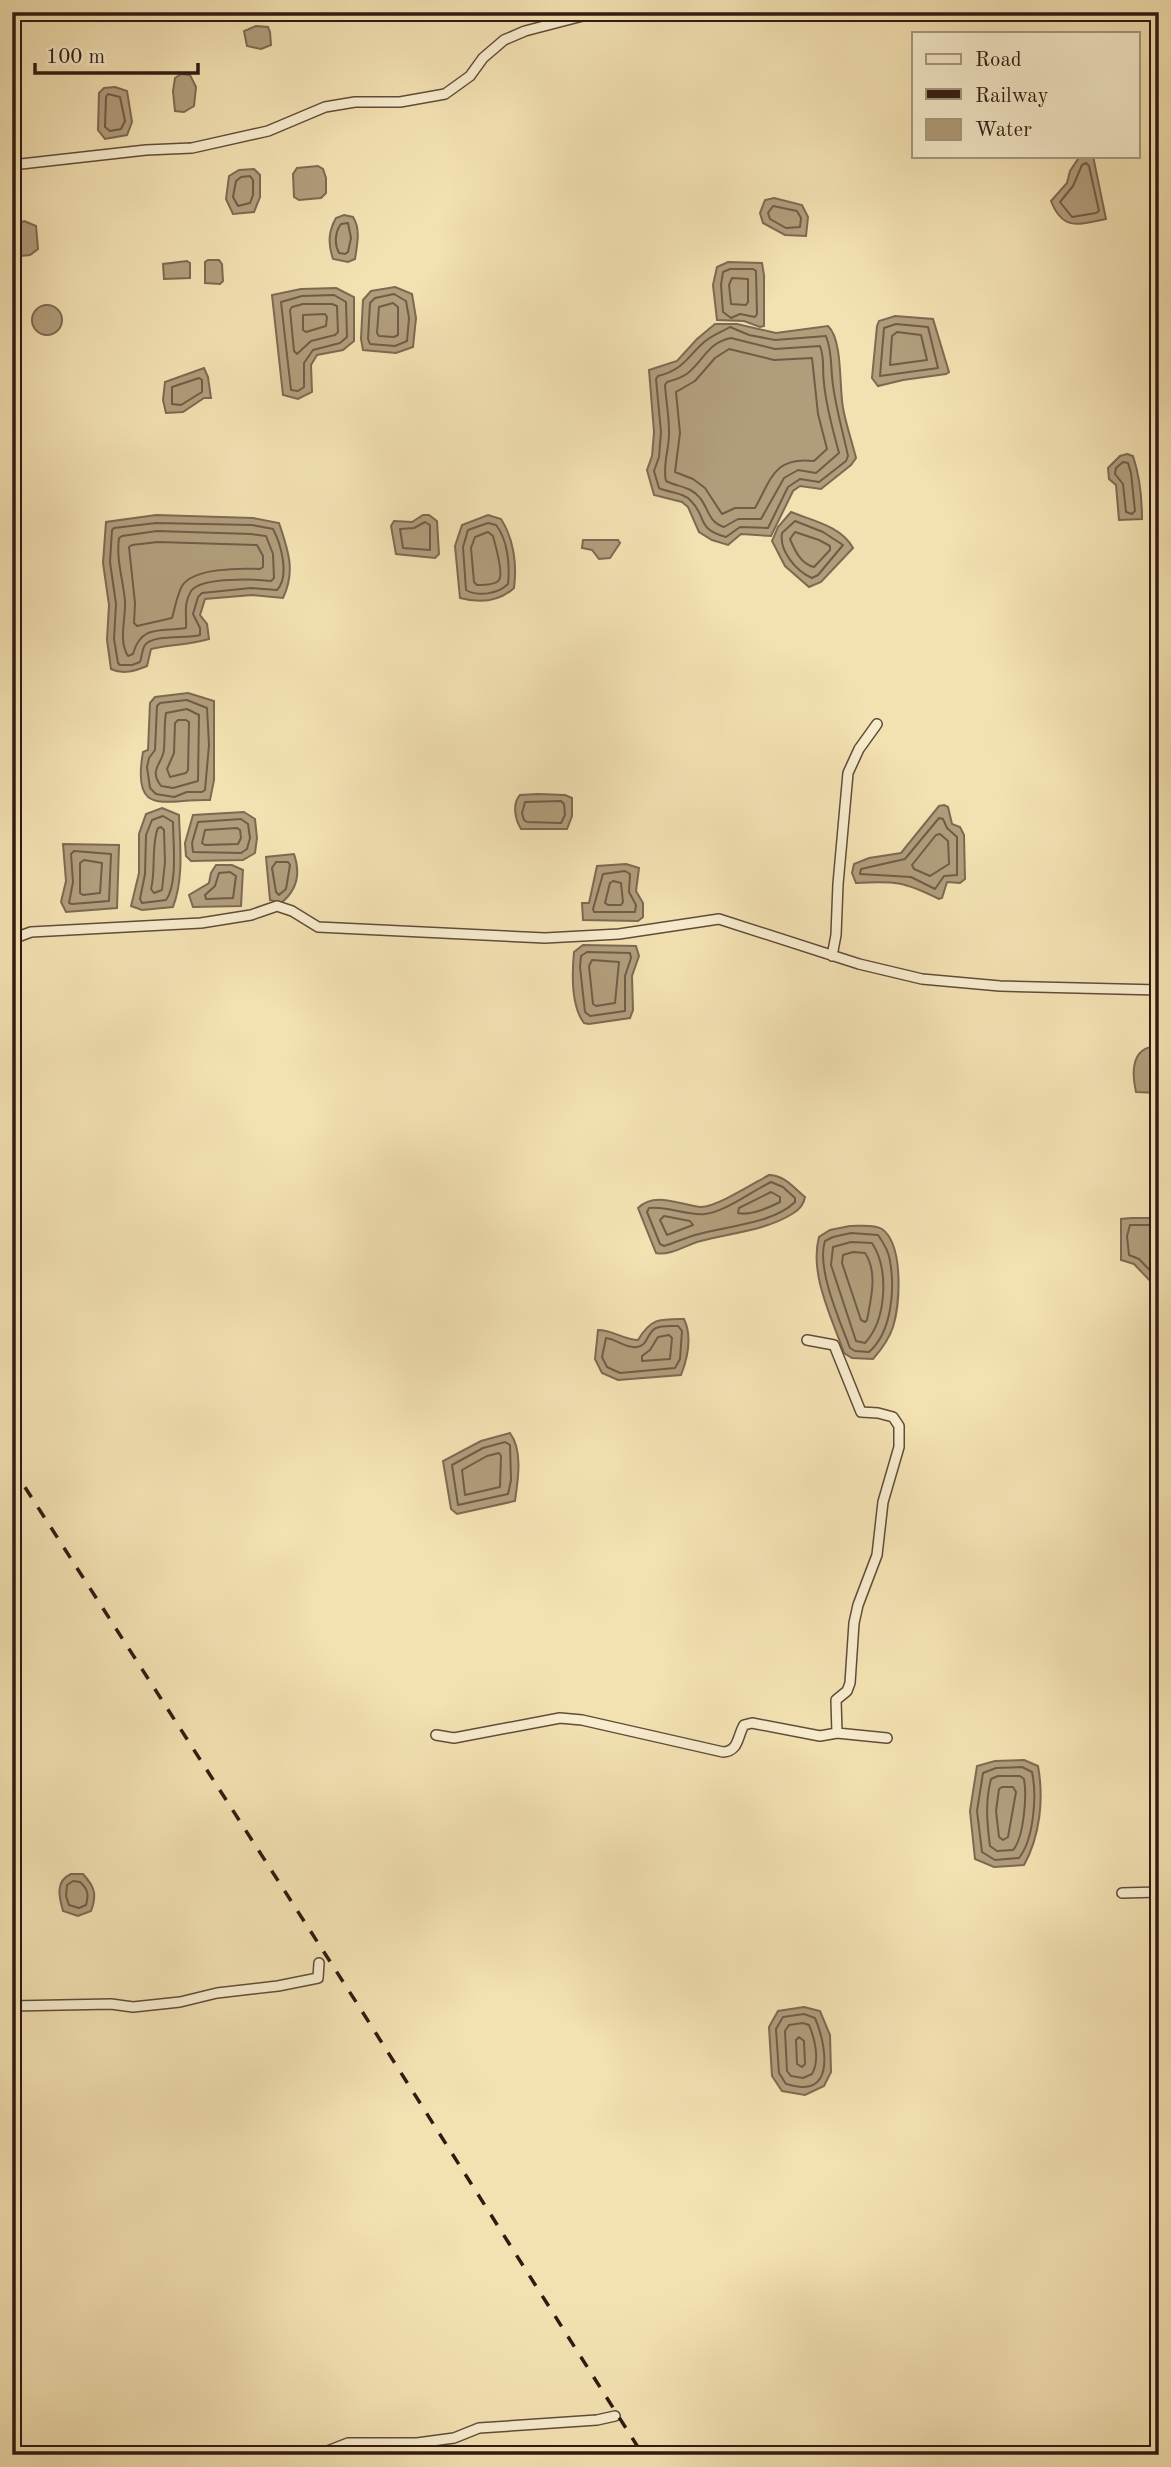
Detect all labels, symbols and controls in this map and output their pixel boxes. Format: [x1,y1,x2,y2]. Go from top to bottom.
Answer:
scale bar [35,32,198,76]
legend [912,32,1140,158]
text: 100 m [46,47,105,68]
text: Road [975,50,1022,71]
text: Railway [975,86,1049,107]
text: Water [975,120,1032,141]

